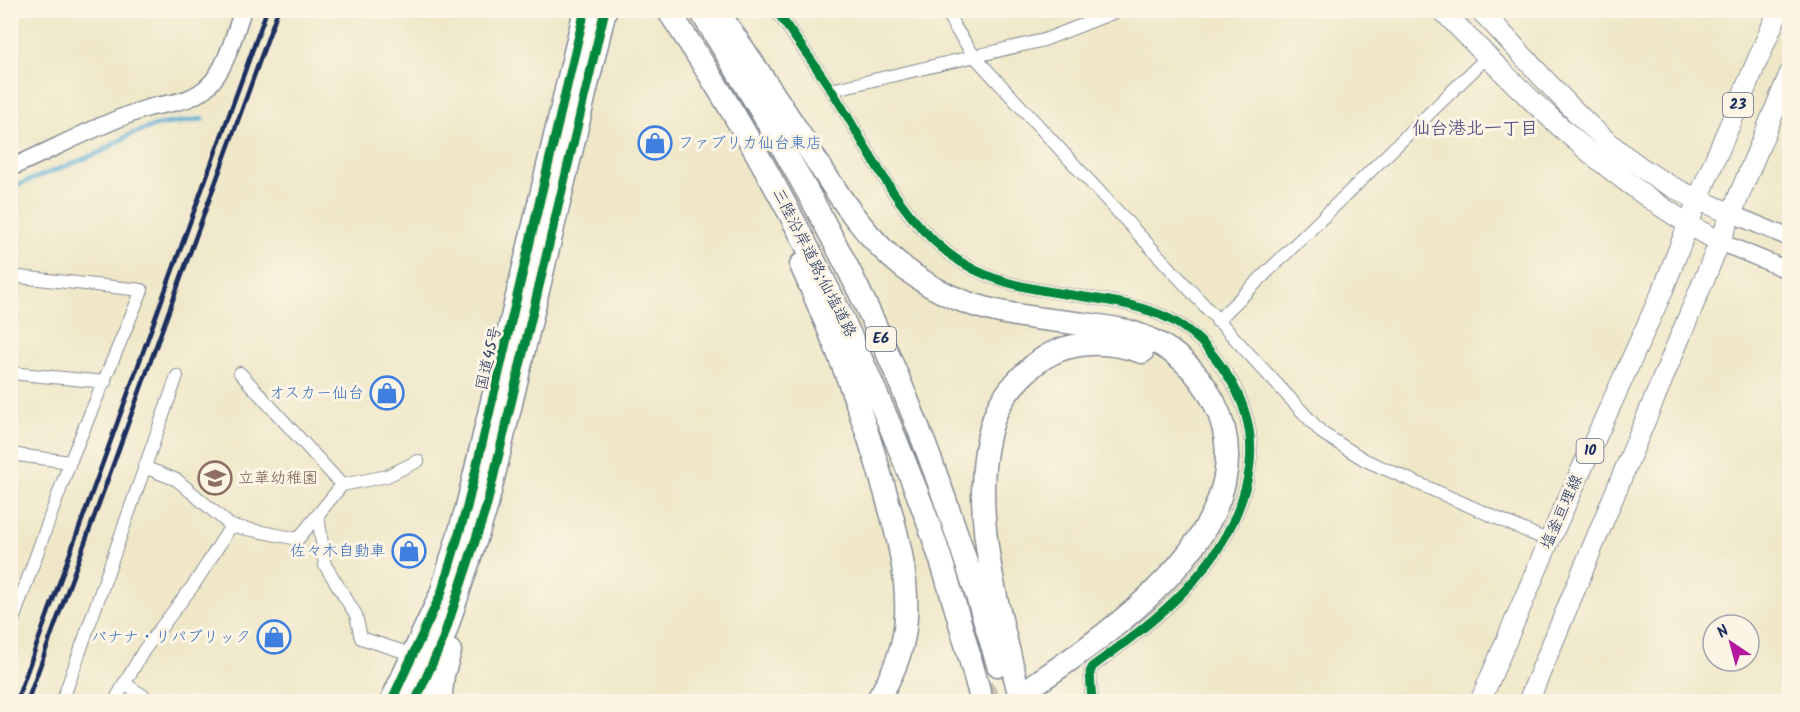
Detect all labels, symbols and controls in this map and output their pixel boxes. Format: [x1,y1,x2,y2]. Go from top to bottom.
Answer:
road number: 23 [1723,93,1753,117]
district label: 仙台港北一丁目 [1412,115,1538,144]
shop icon: ファブリカ仙台東店 [637,125,673,161]
place label: ファブリカ仙台東店 [678,131,822,156]
street label: 三陸沿岸道路;仙塩道路 [765,184,863,342]
street label: 国道45号 [469,323,509,393]
road number: E6 [866,327,896,351]
shop icon: オスカー仙台 [369,375,405,411]
place label: オスカー仙台 [269,381,364,406]
road number: 10 [1576,439,1604,463]
school or university icon: 立華幼稚園 [197,460,233,496]
place label: 立華幼稚園 [238,466,318,491]
street label: 塩釜亘理線 [1534,470,1590,554]
shop icon: 佐々木自動車 [391,533,427,569]
place label: 佐々木自動車 [290,539,386,564]
north arrow [1701,613,1761,673]
shop icon: バナナ・リパブリック [256,619,292,655]
text: N [1712,619,1735,645]
place label: バナナ・リパブリック [91,625,251,650]

